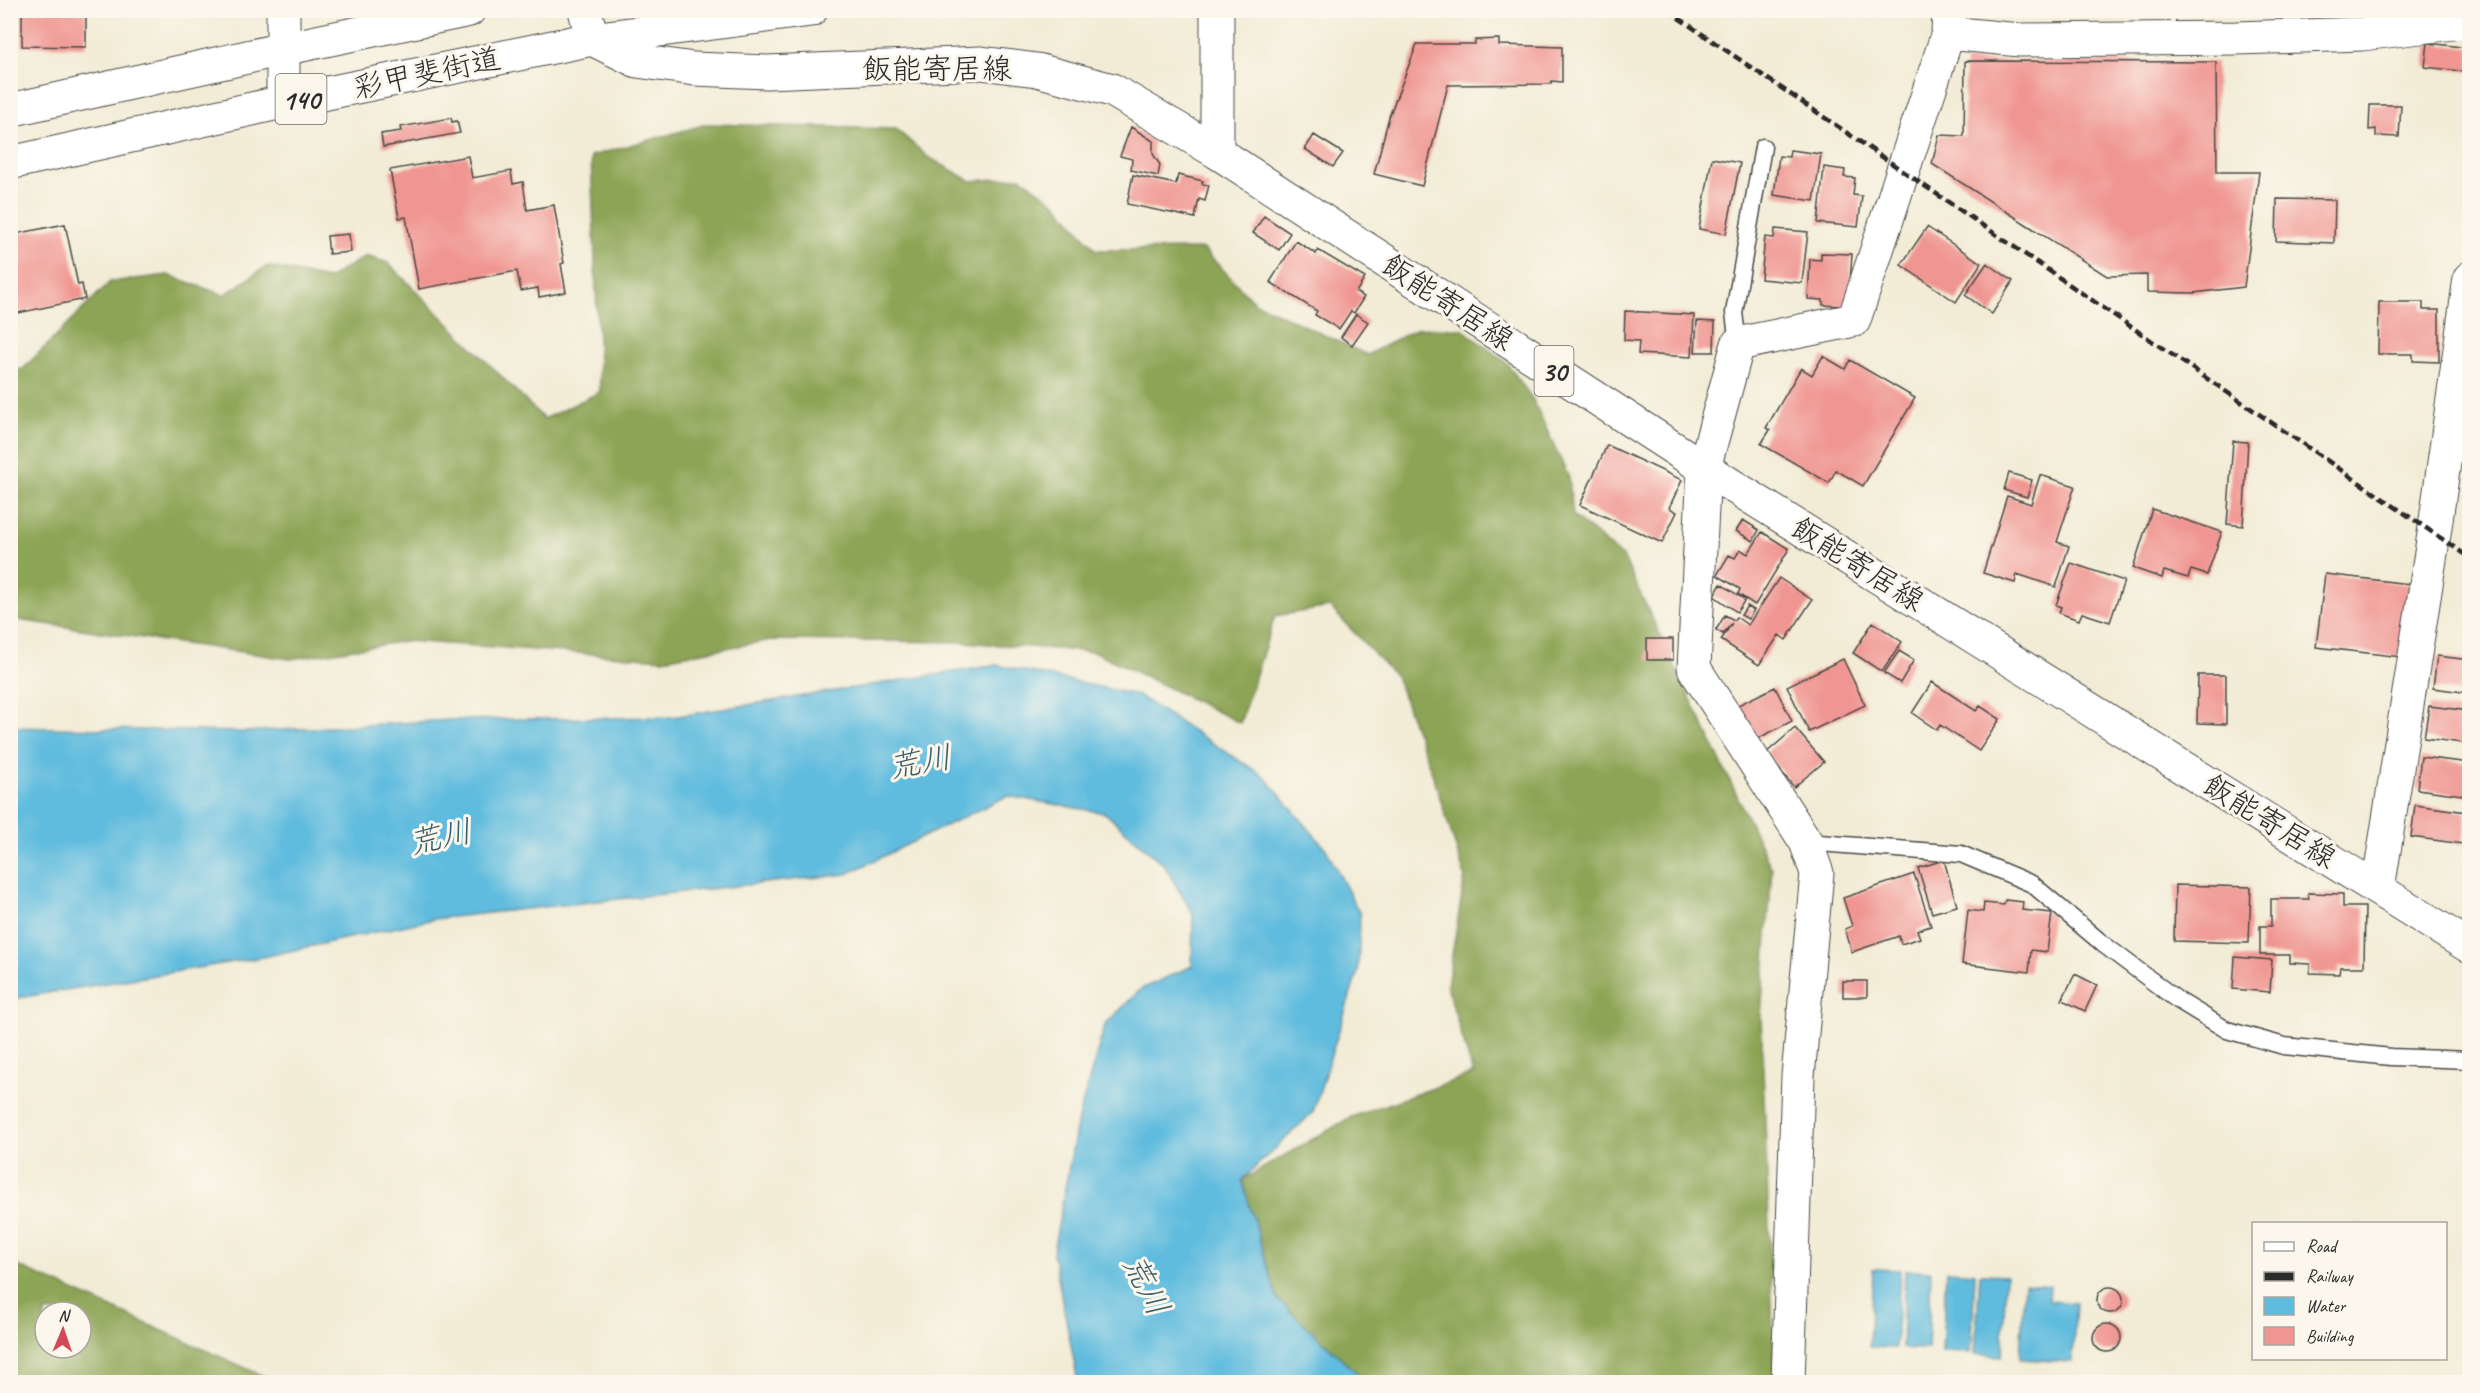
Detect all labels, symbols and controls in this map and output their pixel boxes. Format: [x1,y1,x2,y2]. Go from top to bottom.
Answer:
street label: 彩甲斐街道 [350,39,504,107]
street label: 飯能寄居線 [862,50,1012,88]
road number: 140 [276,74,326,124]
street label: 飯能寄居線 [1375,245,1521,359]
road number: 30 [1534,346,1574,396]
street label: 飯能寄居線 [1784,508,1932,620]
water label: 荒川 [885,736,955,788]
street label: 飯能寄居線 [2196,765,2344,877]
water label: 荒川 [404,810,476,864]
legend [2252,1222,2447,1360]
text: Road [2306,1235,2339,1257]
water label: 荒川 [1113,1247,1179,1323]
text: Railway [2306,1265,2354,1287]
text: Water [2306,1295,2347,1317]
north arrow [33,1300,93,1360]
text: N [58,1306,72,1326]
text: Building [2306,1325,2355,1347]

